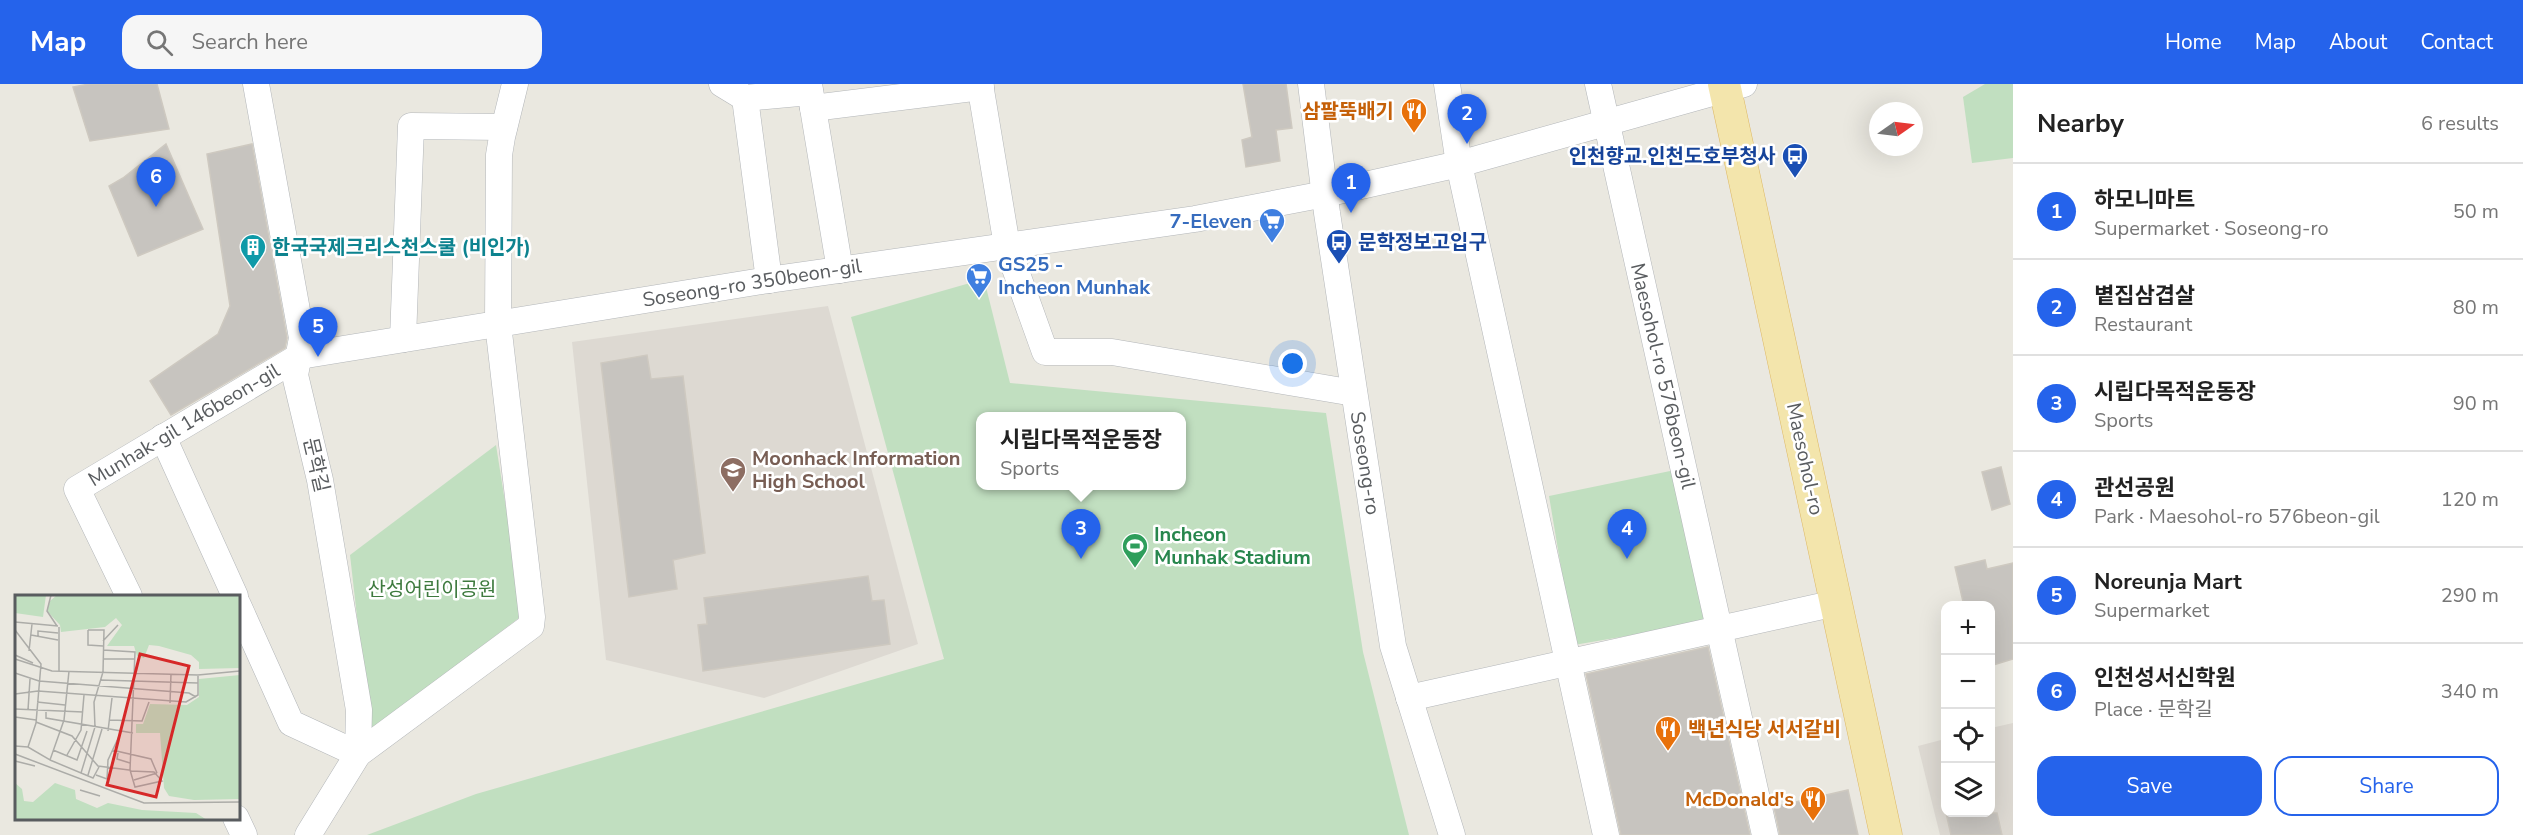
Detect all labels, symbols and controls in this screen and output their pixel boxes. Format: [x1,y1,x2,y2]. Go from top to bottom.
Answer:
search box [122,15,542,69]
text: Map [30,23,86,61]
icon: search [143,26,176,59]
text: Search here [191,27,308,57]
text: Home [2165,28,2222,56]
text: Map [2255,28,2296,56]
text: About [2329,28,2387,56]
text: Contact [2420,28,2493,56]
pin: 2 [1448,94,1486,144]
restaurant icon: 삼팔뚝배기 [1399,96,1429,134]
place label: 삼팔뚝배기 [1302,98,1394,125]
north arrow [1869,102,1923,156]
text: Nearby [2037,106,2124,141]
text: 6 results [2421,110,2499,137]
bus stop icon: 인천향교.인천도호부청사 [1780,141,1810,179]
place label: 인천향교.인천도호부청사 [1569,143,1776,170]
pin: 6 [136,158,176,207]
pin: 1 [1332,164,1370,213]
text: 하모니마트 [2094,185,2195,215]
text: 1 [2051,198,2063,225]
text: 50 m [2453,198,2499,225]
supermarket icon: 7-Eleven [1257,206,1287,244]
place label: 7-Eleven [1170,208,1252,235]
text: Supermarket · Soseong-ro [2094,215,2329,242]
bus stop icon: 문학정보고입구 [1324,227,1354,265]
place label: 문학정보고입구 [1358,229,1487,256]
building icon: 한국국제크리스천스쿨 (비인가) [238,232,268,270]
place label: 한국국제크리스천스쿨 (비인가) [272,234,531,261]
place label: GS25 - Incheon Munhak [998,251,1151,301]
street label: Soseong-ro 350beon-gil [641,252,864,314]
street label: Maesohol-ro 576beon-gil [1624,260,1702,492]
supermarket icon: GS25 - Incheon Munhak [964,261,994,299]
text: 볕집삼겹살 [2094,281,2195,311]
text: 2 [2051,294,2063,321]
text: 80 m [2453,294,2499,321]
pin: 5 [298,308,338,357]
text: Restaurant [2094,311,2192,338]
your location [1278,349,1307,378]
street label: Munhak-gil 146beon-gil [83,357,285,493]
text: 시립다목적운동장 [2094,377,2256,407]
text: 3 [2051,390,2063,417]
text: 90 m [2453,390,2499,417]
street label: Maesohol-ro [1780,400,1830,518]
text: Sports [2094,407,2153,434]
street label: Soseong-ro [1343,409,1387,517]
popup [976,412,1186,490]
text: 시립다목적운동장 [1000,425,1162,455]
street label: 문학길 [297,435,335,495]
place label: Moonhack Information High School [752,445,960,495]
school or university icon: Moonhack Information High School [718,455,748,493]
text: Sports [1000,455,1059,482]
text: 관선공원 [2094,473,2175,503]
text: 4 [2051,486,2063,513]
text: 120 m [2441,486,2499,513]
text: Park · Maesohol-ro 576beon-gil [2094,503,2380,530]
pin: 3 [1062,510,1100,559]
pin: 4 [1608,510,1646,559]
place label: Incheon Munhak Stadium [1154,521,1311,571]
sports icon: Incheon Munhak Stadium [1120,531,1150,569]
text: Noreunja Mart [2094,567,2242,597]
park label: 산성어린이공원 [368,576,496,603]
text: 5 [2051,582,2063,609]
text: 290 m [2441,582,2499,609]
inset map [15,595,240,820]
text: Supermarket [2094,597,2209,624]
map controls [1941,601,1995,817]
button: + [1941,601,1995,655]
button: − [1941,655,1995,709]
text: 인천성서신학원 [2094,663,2236,693]
text: 6 [2051,678,2063,705]
text: 340 m [2441,678,2499,705]
text: Place · 문학길 [2094,696,2213,723]
button: locate [1941,709,1995,763]
restaurant icon: 백년식당 서서갈비 [1653,714,1683,752]
place label: 백년식당 서서갈비 [1688,716,1841,743]
button: Save [2037,756,2262,816]
button: Share [2274,756,2499,816]
button: layers [1941,763,1995,817]
restaurant icon: McDonald's [1798,784,1828,822]
place label: McDonald's [1685,786,1794,813]

